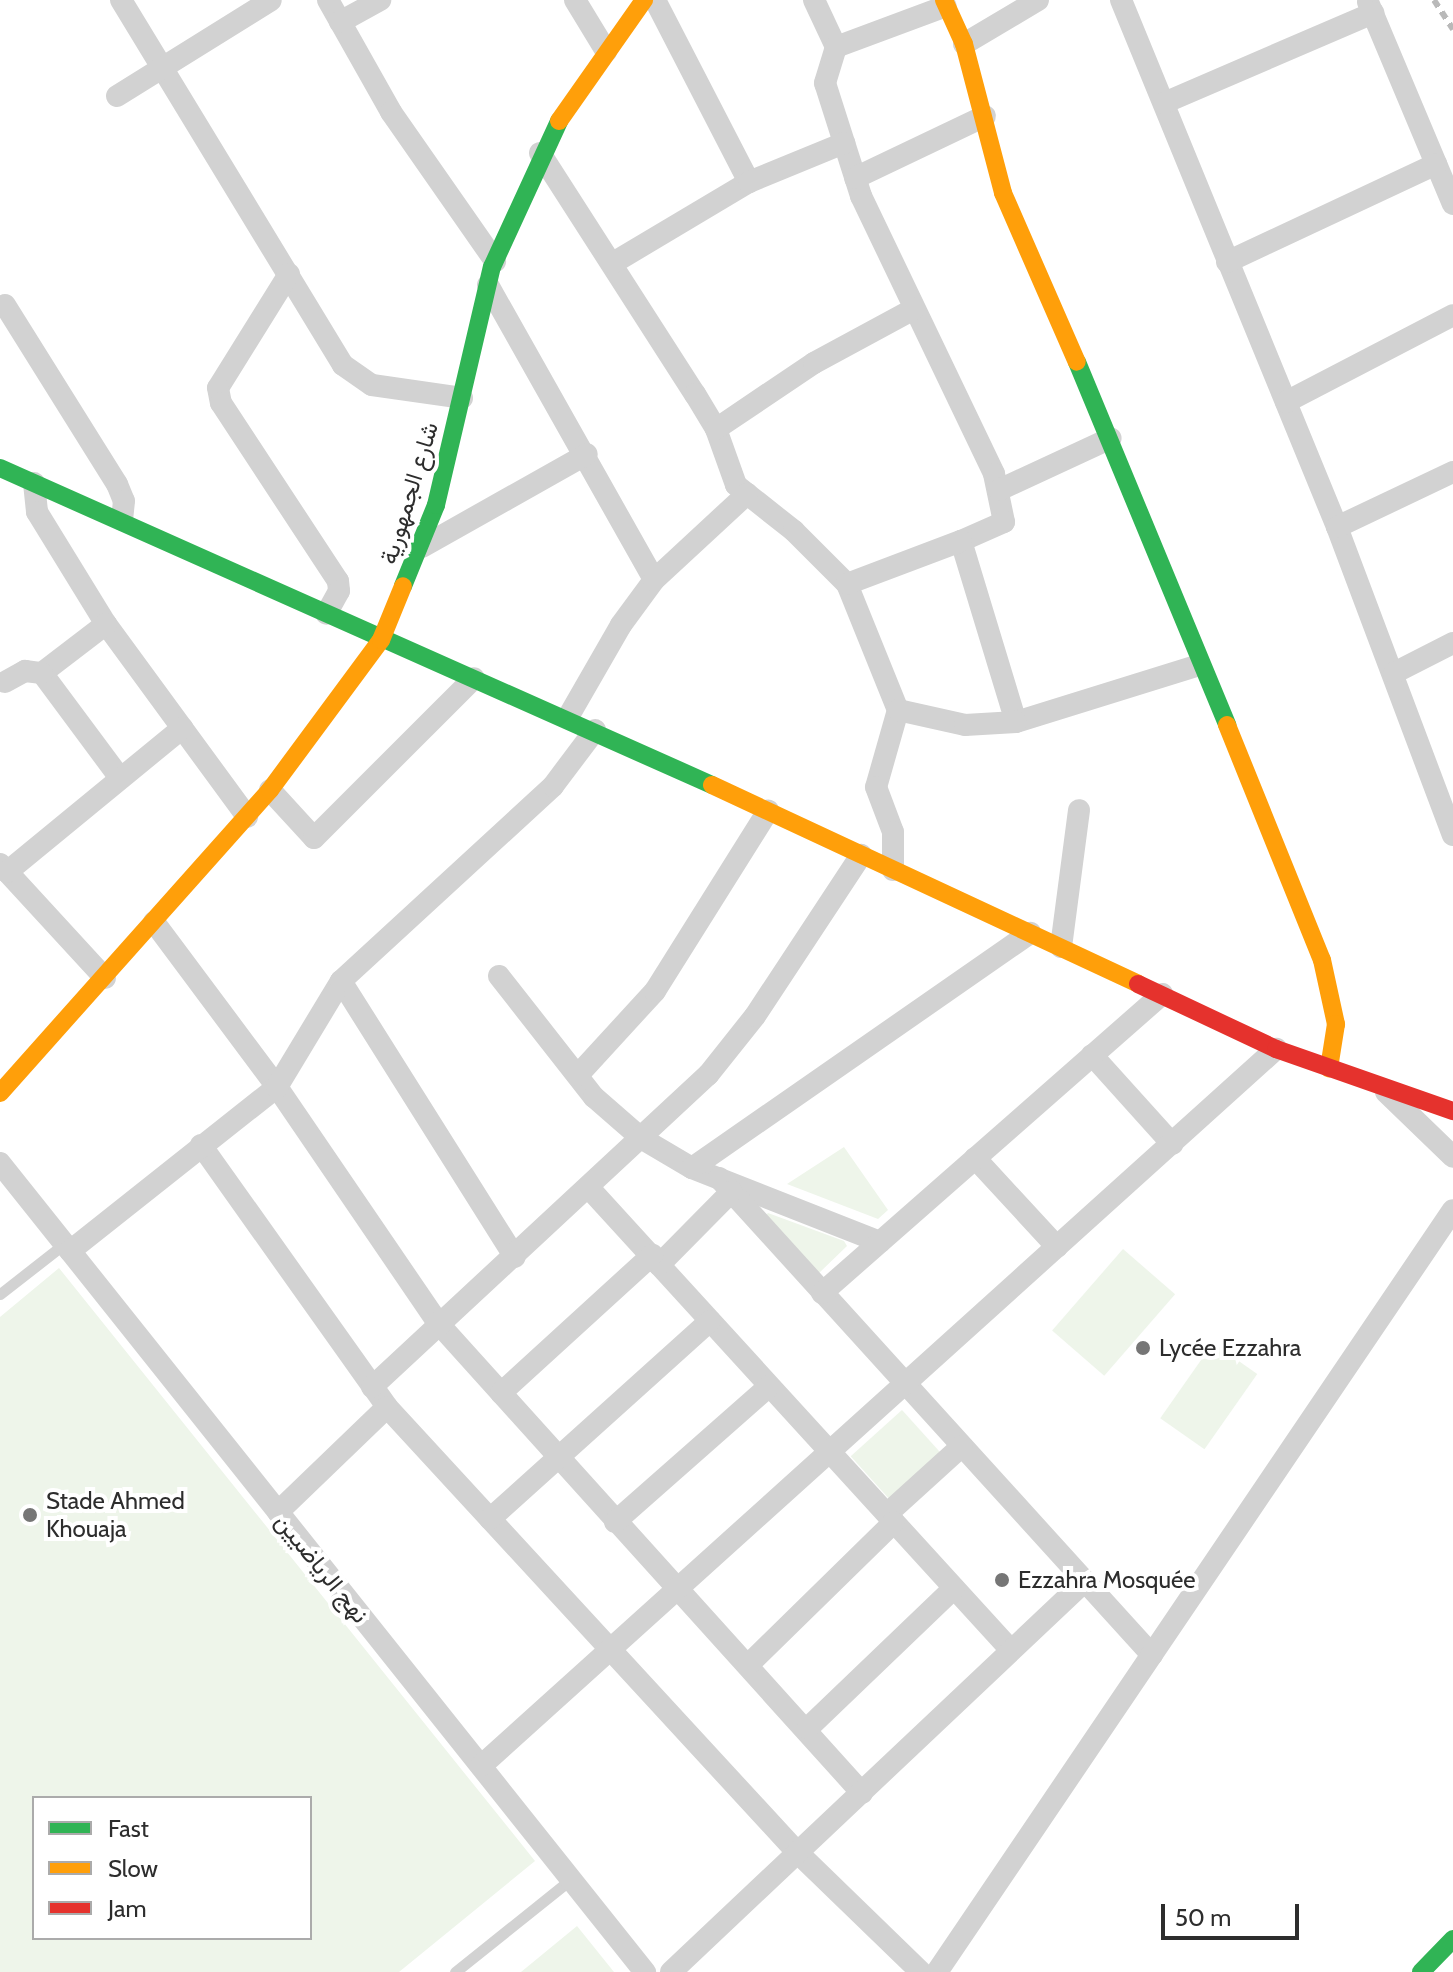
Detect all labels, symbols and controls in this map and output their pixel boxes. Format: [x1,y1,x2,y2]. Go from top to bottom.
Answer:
street label: شارع الجمهورية [374,418,444,568]
place label: Lycée Ezzahra [1159,1334,1301,1362]
marker: Lycée Ezzahra [1134,1339,1152,1357]
place label: Stade Ahmed Khouaja [46,1487,185,1543]
marker: Stade Ahmed Khouaja [21,1506,39,1524]
street label: نهج الرياضيين [269,1507,375,1629]
place label: Ezzahra Mosquée [1018,1566,1196,1594]
marker: Ezzahra Mosquée [993,1571,1011,1589]
legend [32,1796,312,1940]
text: Fast [108,1814,149,1843]
text: Slow [108,1854,158,1883]
scale bar [1165,1888,1303,1938]
text: Jam [108,1894,146,1923]
text: 50 m [1175,1903,1231,1932]

